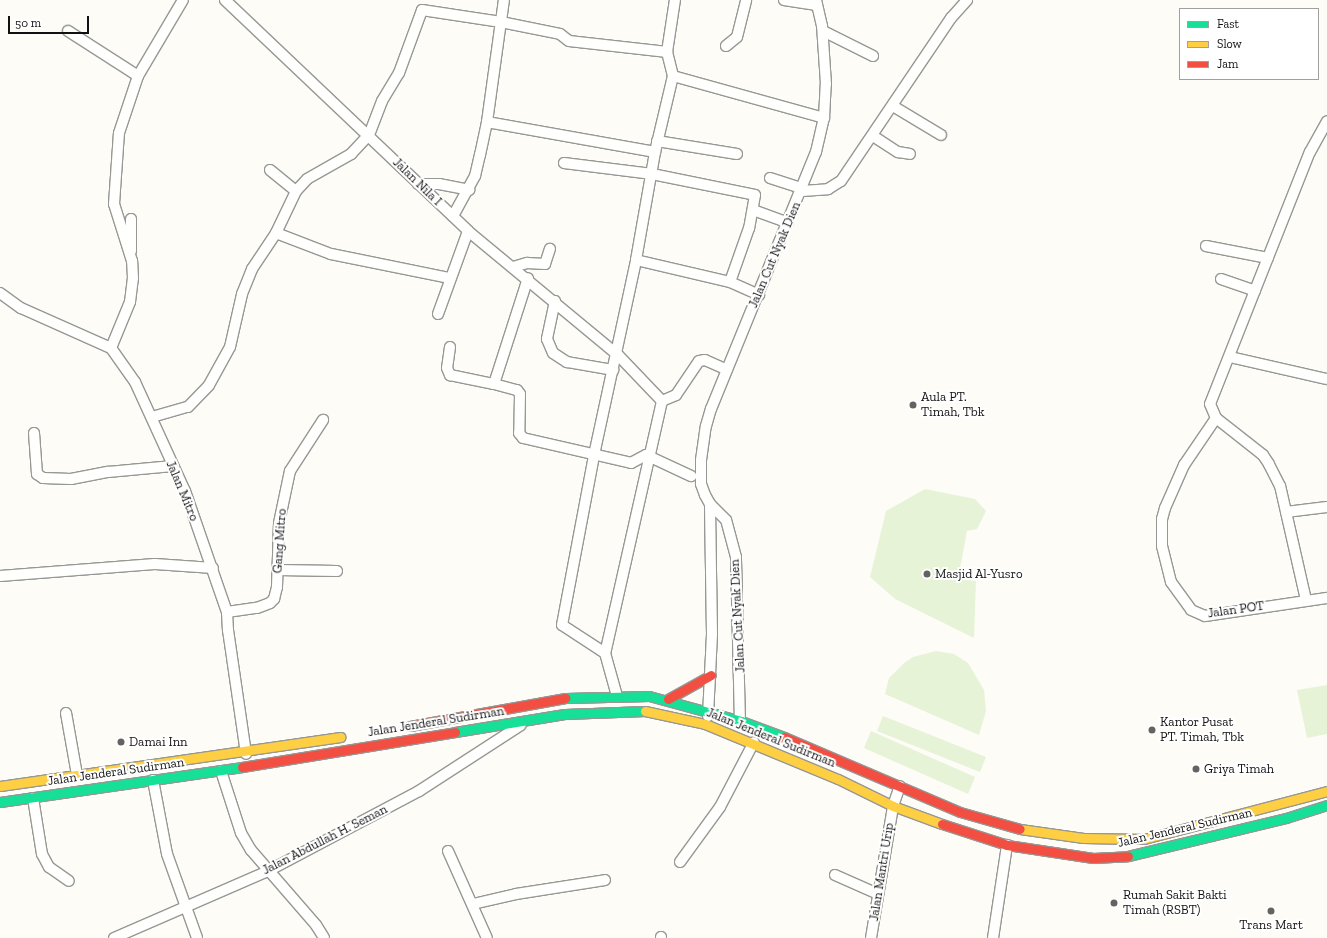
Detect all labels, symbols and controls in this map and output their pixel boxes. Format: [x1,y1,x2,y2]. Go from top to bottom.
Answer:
scale bar [10,8,91,34]
legend [1179,8,1319,80]
text: 50 m [15,16,41,30]
text: Fast [1217,17,1239,31]
text: Slow [1217,37,1242,51]
text: Jam [1217,57,1238,71]
street label: Jalan Nila I [389,155,445,209]
street label: Jalan Cut Nyak Dien [746,200,804,310]
place label: Aula PT. Timah, Tbk [921,390,985,421]
marker: Aula PT. Timah, Tbk [908,400,918,410]
street label: Jalan Mitro [162,458,202,524]
street label: Gang Mitro [270,508,290,574]
street label: Jalan Cut Nyak Dien [727,559,749,673]
place label: Masjid Al-Yusro [935,566,1023,582]
marker: Masjid Al-Yusro [922,569,932,579]
street label: Jalan POT [1207,598,1265,622]
street label: Jalan Jenderal Sudirman [367,704,505,740]
street label: Jalan Jenderal Sudirman [704,705,838,771]
place label: Kantor Pusat PT. Timah, Tbk [1160,715,1244,746]
marker: Kantor Pusat PT. Timah, Tbk [1147,725,1157,735]
place label: Damai Inn [129,734,188,750]
marker: Damai Inn [116,737,126,747]
street label: Jalan Jenderal Sudirman [47,755,185,789]
place label: Griya Timah [1204,761,1274,777]
marker: Griya Timah [1191,764,1201,774]
street label: Jalan Abdullah H. Seman [260,802,390,878]
street label: Jalan Jenderal Sudirman [1116,805,1254,851]
street label: Jalan Mantri Urip [867,822,897,922]
place label: Rumah Sakit Bakti Timah (RSBT) [1123,888,1227,919]
marker: Rumah Sakit Bakti Timah (RSBT) [1108,897,1120,909]
marker: Trans Mart [1266,906,1276,916]
place label: Trans Mart [1239,917,1303,933]

